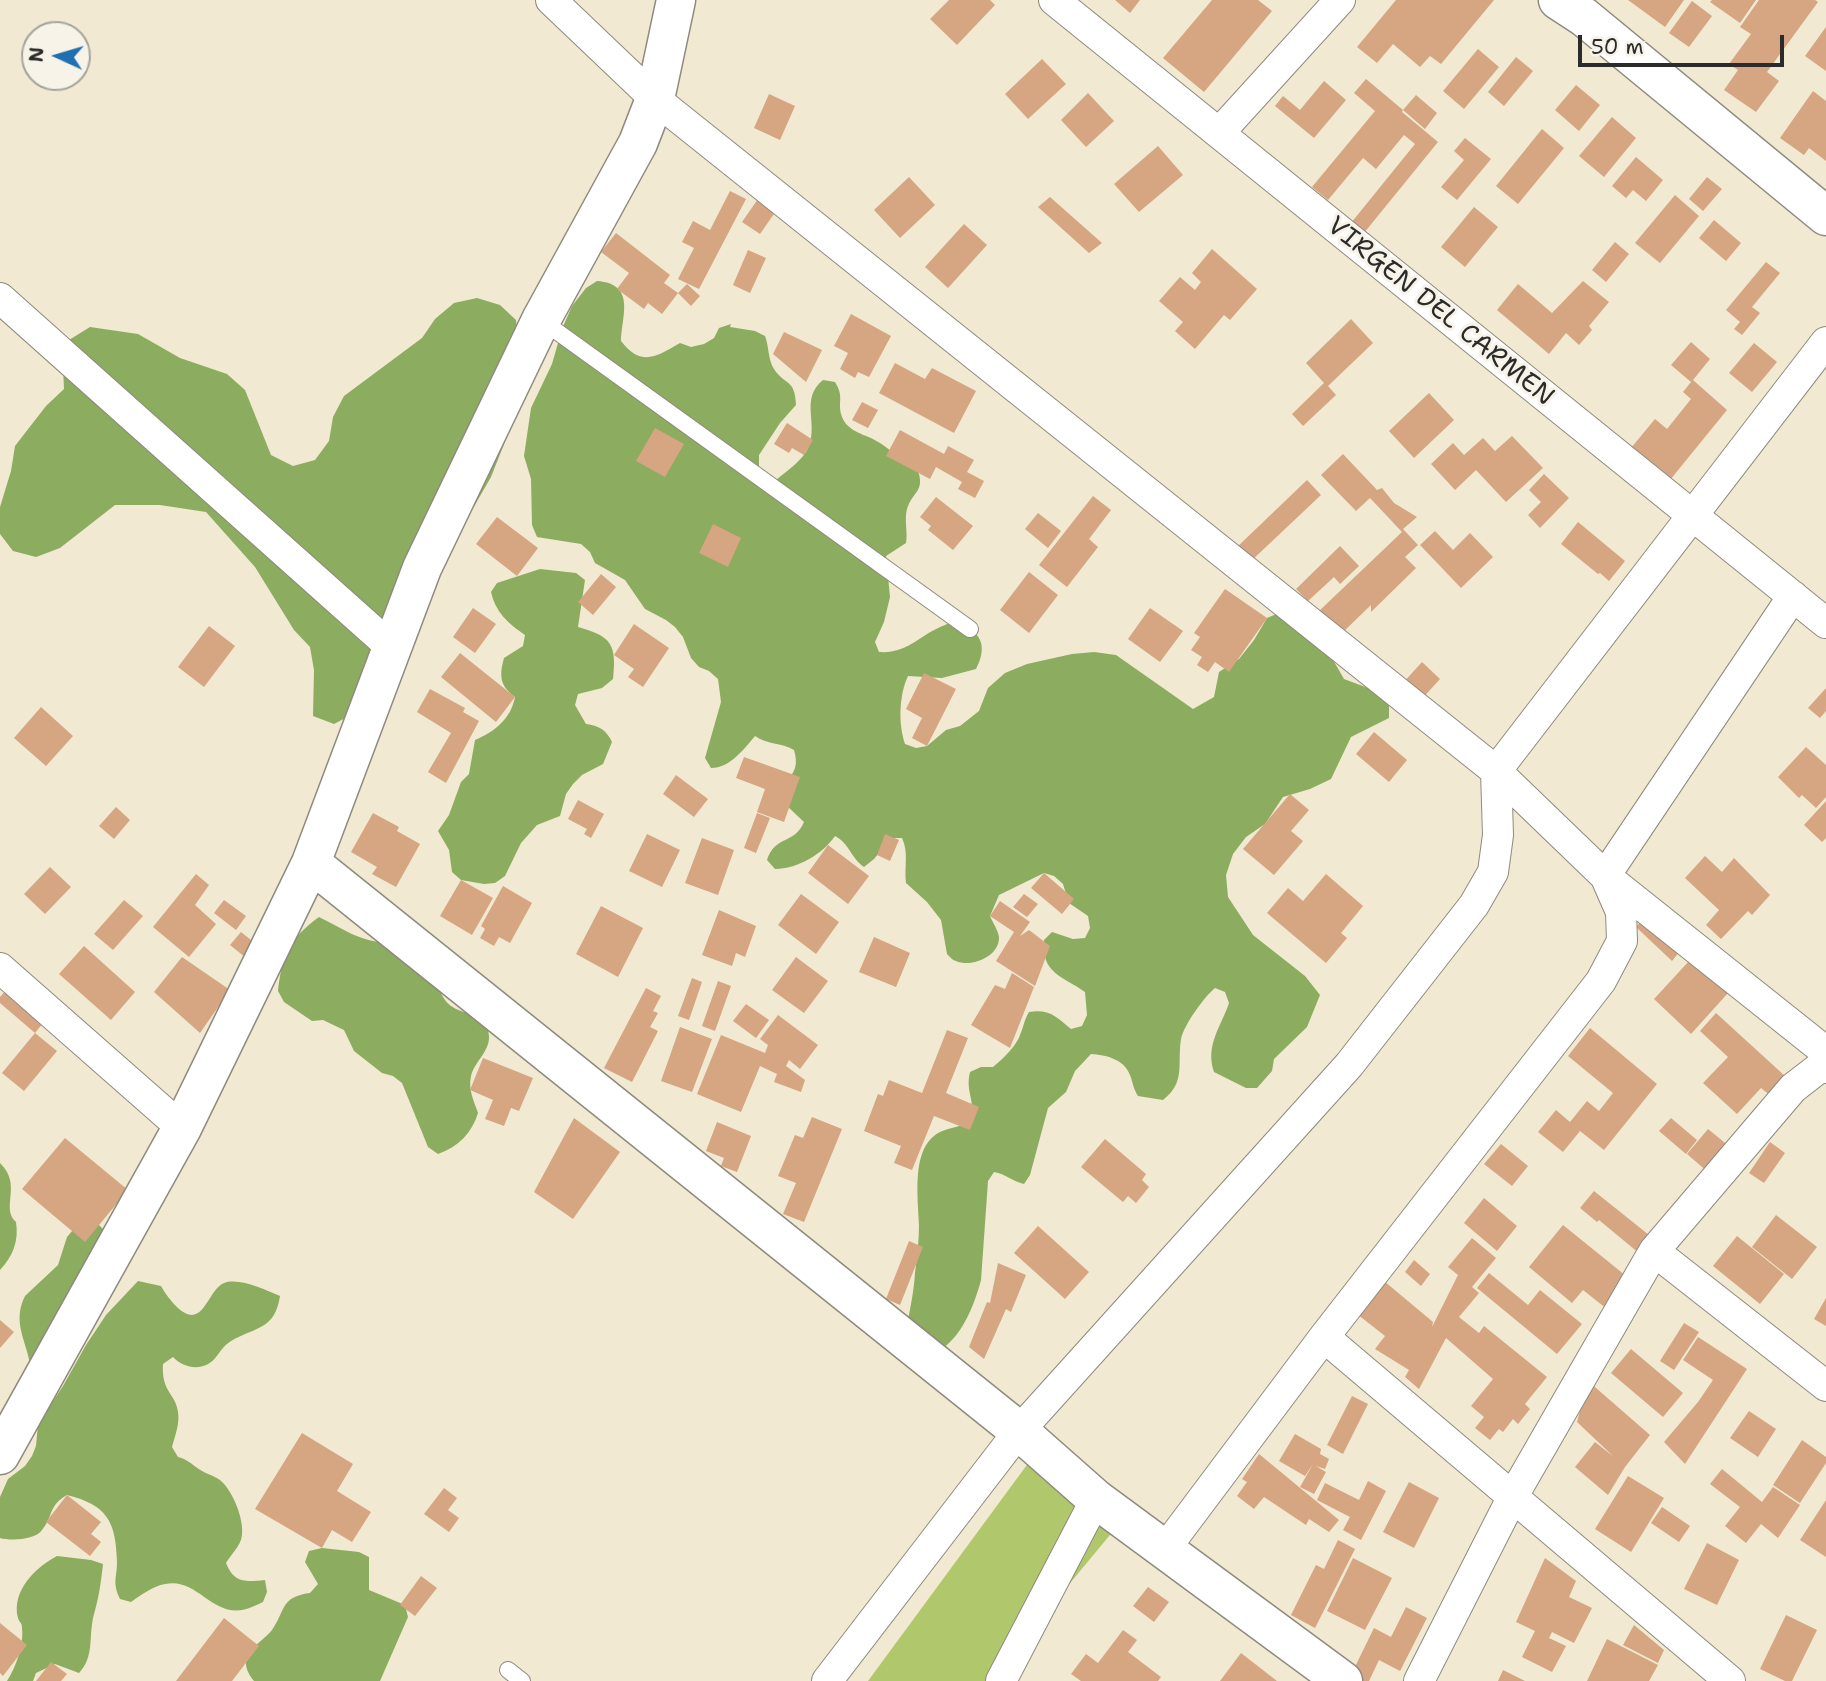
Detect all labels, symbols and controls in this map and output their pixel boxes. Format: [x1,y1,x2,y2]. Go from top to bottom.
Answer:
north arrow [21,21,91,91]
scale bar [1581,21,1787,65]
text: 50 m [1591,33,1644,61]
text: N [24,46,50,63]
street label: VIRGEN DEL CARMEN [1320,211,1560,413]

